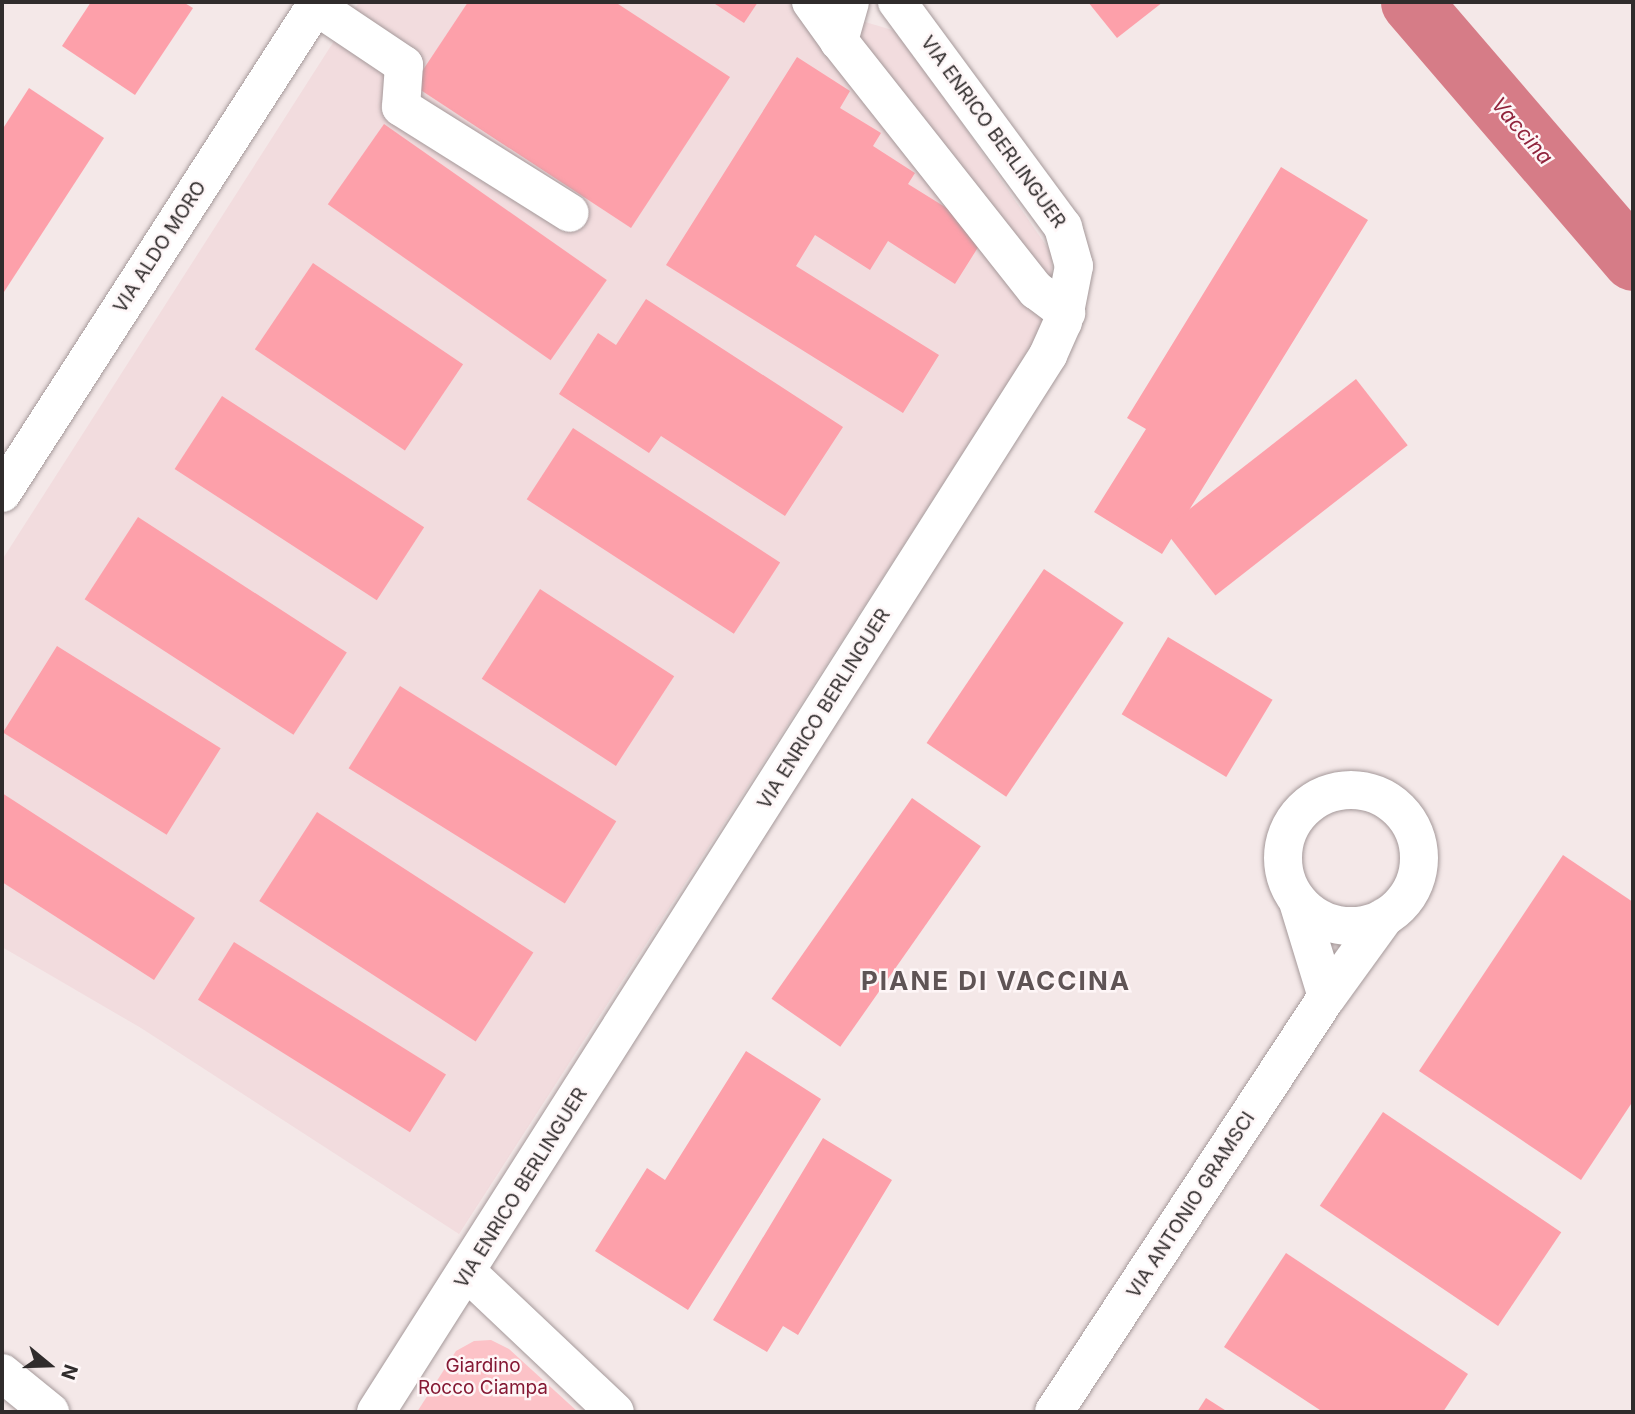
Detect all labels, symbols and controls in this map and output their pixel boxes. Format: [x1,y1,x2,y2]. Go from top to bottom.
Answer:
street label: VIA ENRICO BERLINGUER [916,32,1070,232]
water label: Vaccina [1486,92,1558,170]
street label: VIA ALDO MORO [109,177,211,317]
street label: VIA ENRICO BERLINGUER [753,605,895,813]
district label: PIANE DI VACCINA [863,965,1129,997]
street label: VIA ENRICO BERLINGUER [450,1084,592,1292]
street label: VIA ANTONIO GRAMSCI [1122,1108,1260,1302]
north arrow [14,1330,84,1400]
park label: Giardino Rocco Ciampa [418,1355,548,1399]
text: N [56,1361,83,1383]

